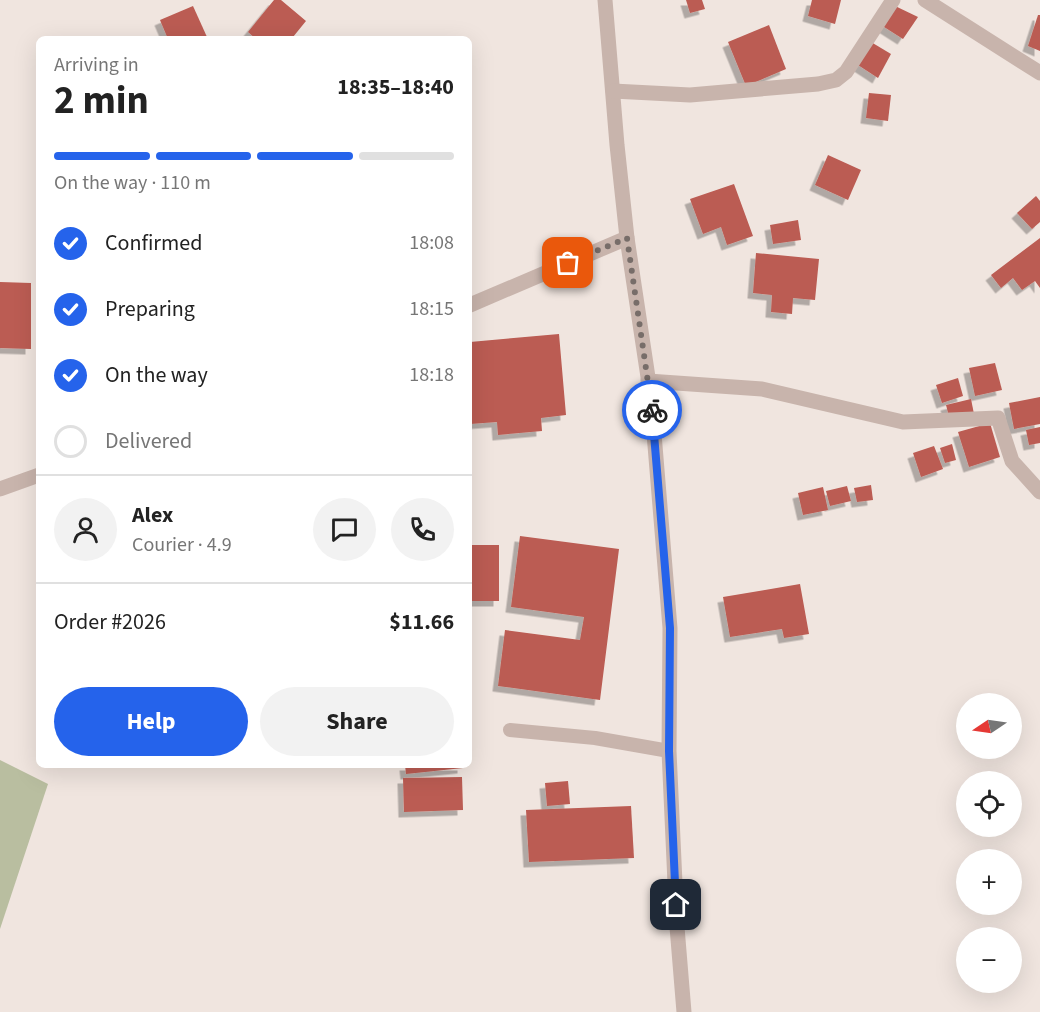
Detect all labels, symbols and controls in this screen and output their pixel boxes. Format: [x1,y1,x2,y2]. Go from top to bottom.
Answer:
text: Arriving in [54,51,139,79]
text: 18:35–18:40 [337,71,454,103]
text: 2 min [54,73,149,129]
text: On the way · 110 m [54,169,211,197]
icon: check [54,227,87,260]
text: Confirmed [105,227,202,259]
text: 18:08 [409,229,454,257]
pin [542,237,593,288]
icon: bag [551,246,584,279]
icon: check [54,293,87,326]
text: Preparing [105,293,195,325]
text: 18:15 [409,295,454,323]
icon: check [54,359,87,392]
text: On the way [105,359,208,391]
text: 18:18 [409,361,454,389]
courier [622,380,682,440]
icon: bike [636,394,669,427]
text: Delivered [105,425,192,457]
button: person [54,498,117,561]
button: chat [313,498,376,561]
button: phone [391,498,454,561]
text: Alex [132,499,173,531]
text: Courier · 4.9 [132,531,232,559]
text: Order #2026 [54,606,166,638]
text: $11.66 [389,606,454,638]
button: Help [54,687,248,756]
button: Share [260,687,454,756]
north arrow [956,693,1022,759]
map controls [956,693,1022,993]
button: locate [956,771,1022,837]
button: + [956,849,1022,915]
pin [650,879,701,930]
icon: home [659,888,692,921]
button: − [956,927,1022,993]

